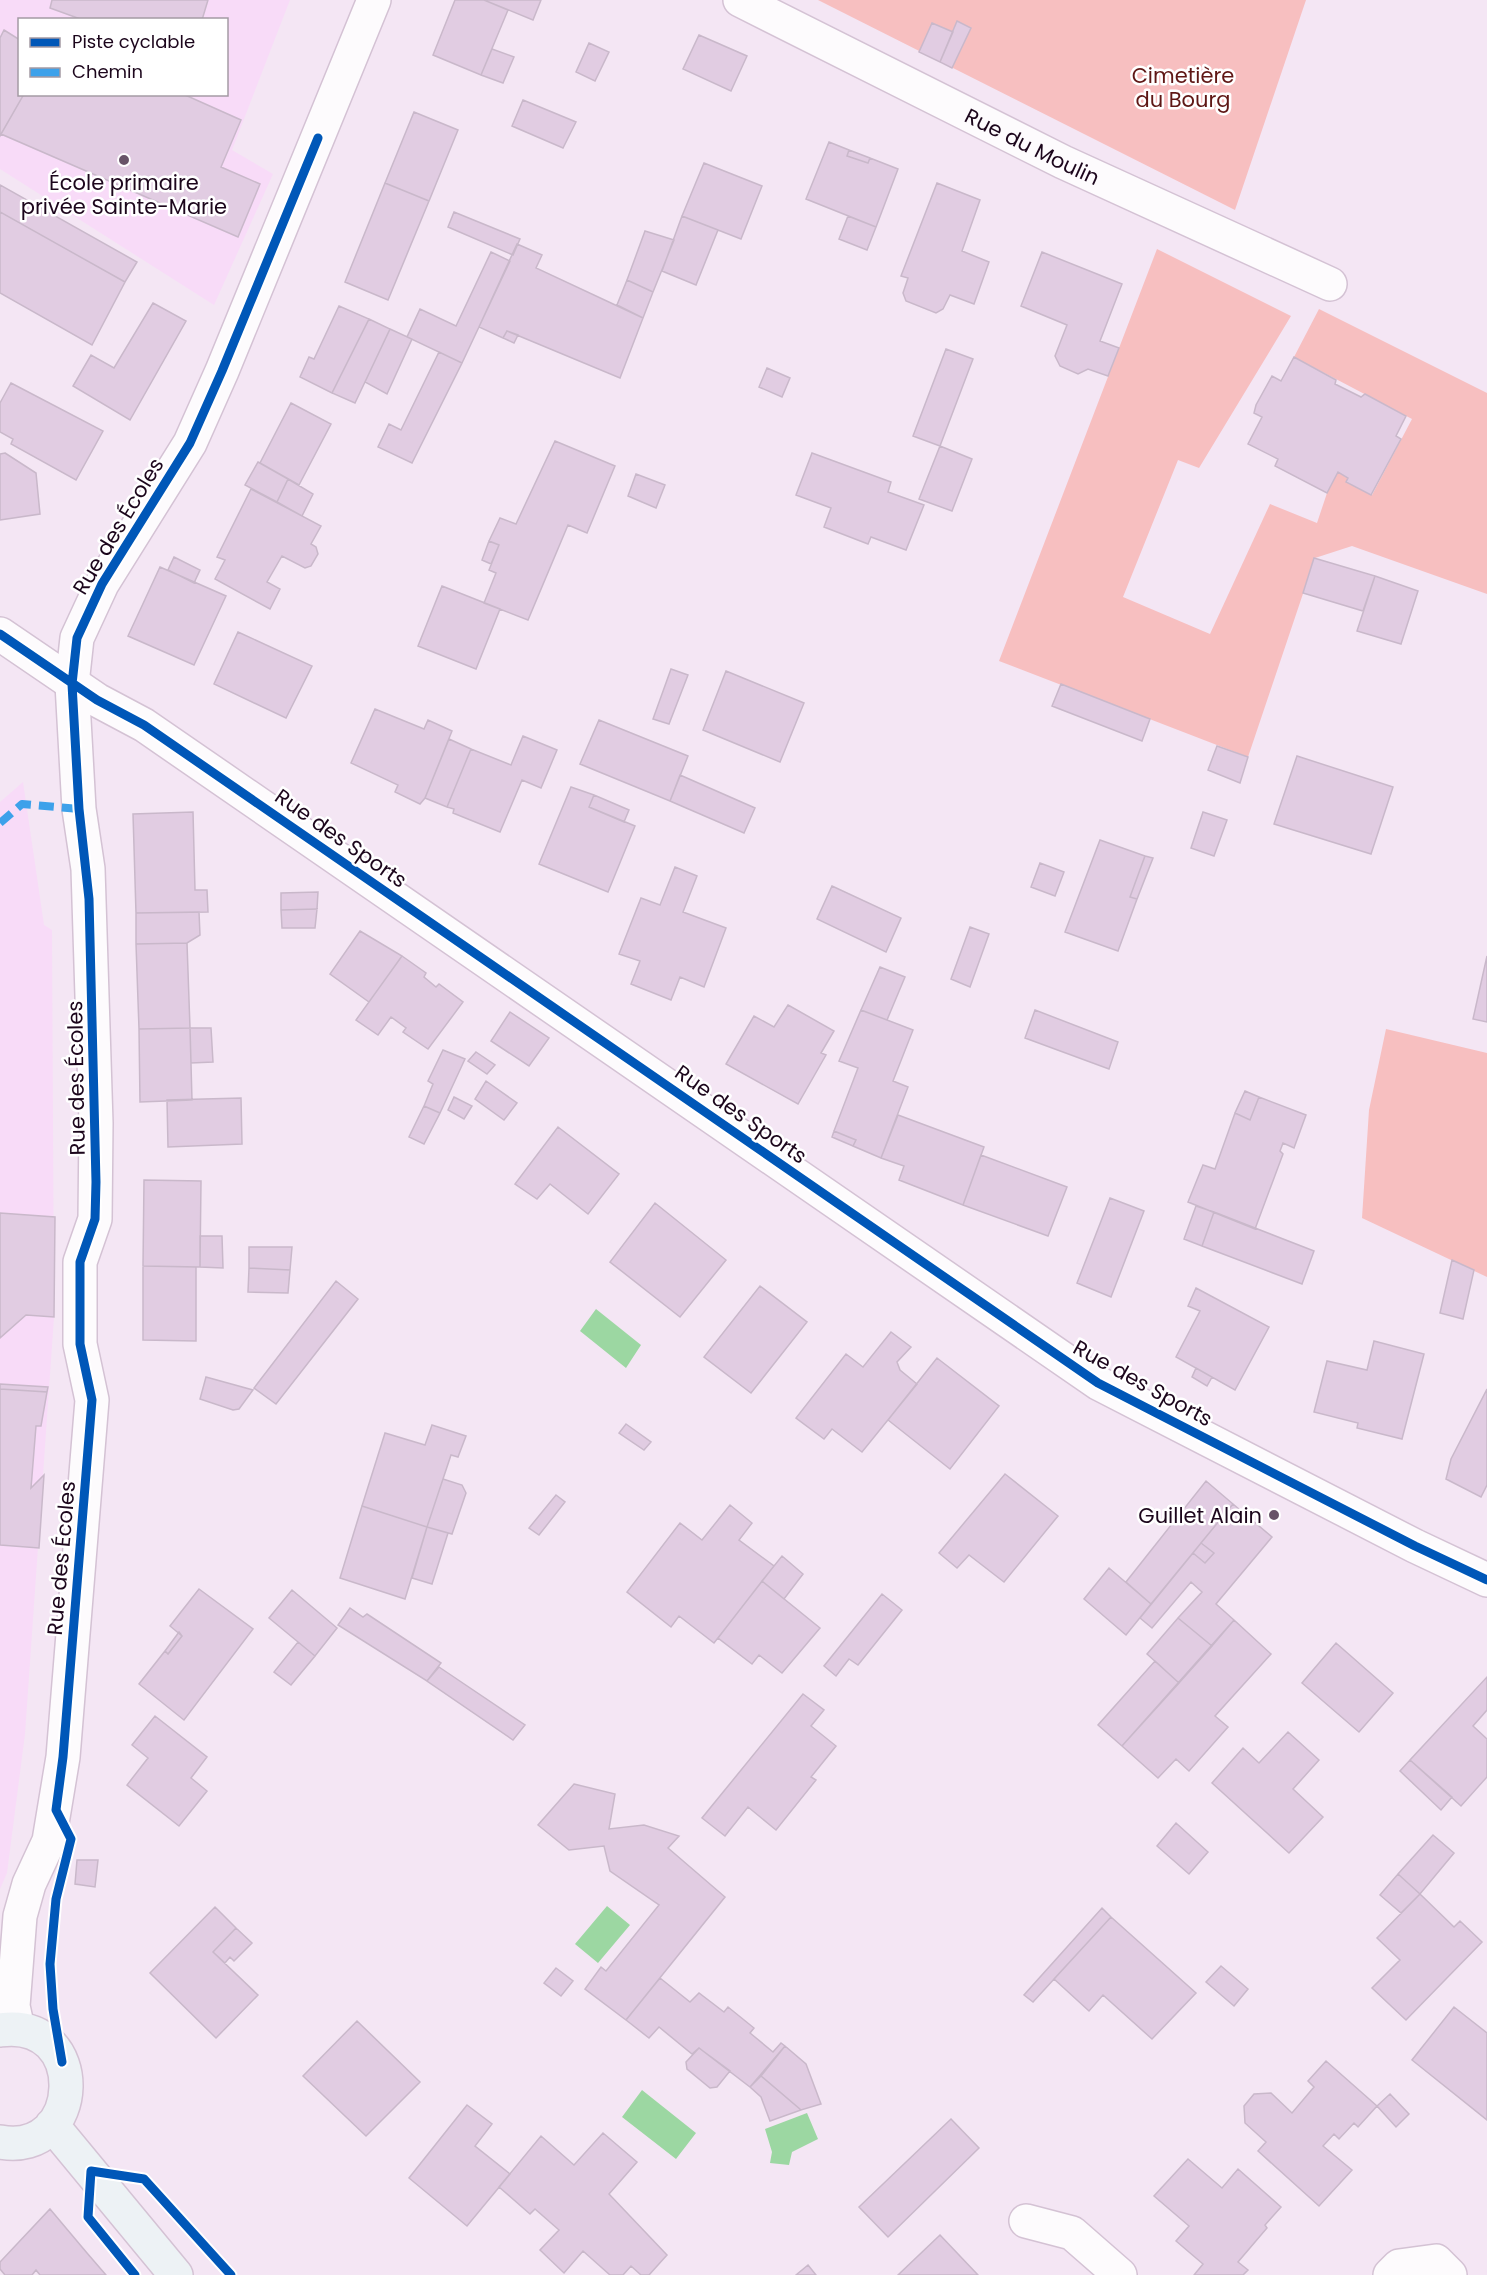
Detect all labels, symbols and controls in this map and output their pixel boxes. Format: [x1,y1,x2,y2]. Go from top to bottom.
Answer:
legend [18,18,228,96]
text: Piste cyclable [72,29,195,54]
text: Chemin [72,59,143,84]
park label: Cimetière du Bourg [1132,61,1234,114]
street label: Rue du Moulin [960,101,1105,191]
marker: École primaire privée Sainte-Marie [117,153,131,167]
place label: École primaire privée Sainte-Marie [21,168,227,221]
street label: Rue des Écoles [66,452,170,600]
street label: Rue des Sports [269,782,413,894]
street label: Rue des Écoles [60,1000,92,1156]
street label: Rue des Sports [669,1058,813,1170]
street label: Rue des Sports [1068,1333,1218,1433]
street label: Rue des Écoles [40,1480,82,1636]
place label: Guillet Alain [1138,1501,1262,1530]
marker: Guillet Alain [1267,1508,1281,1522]

